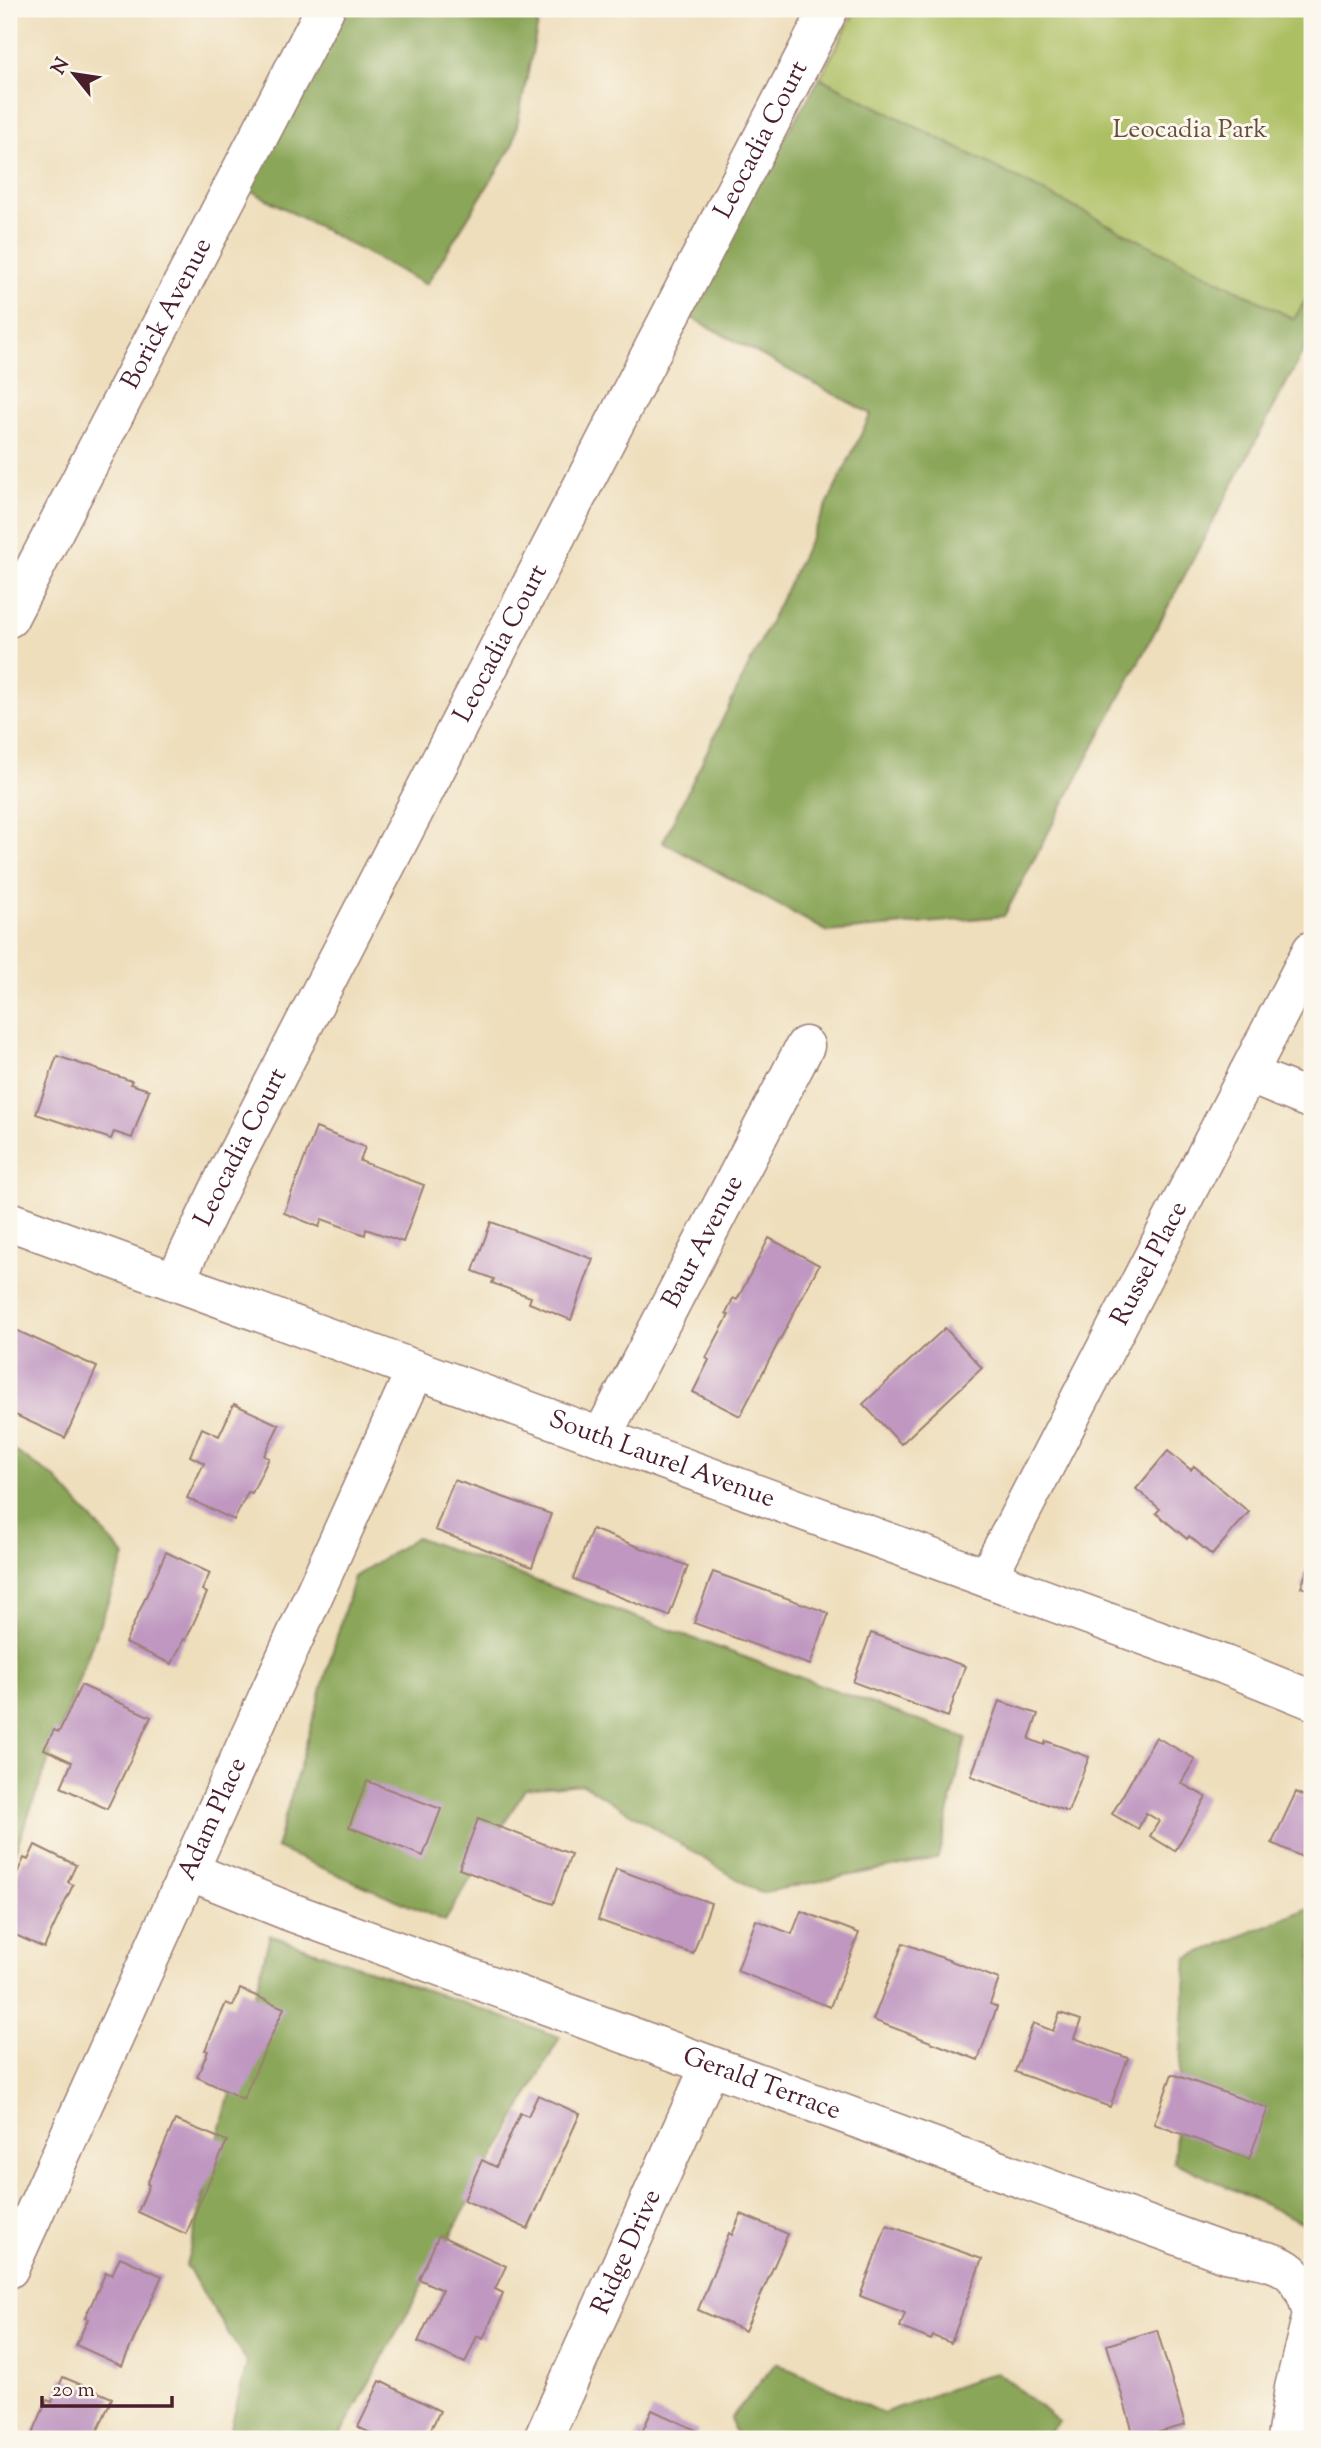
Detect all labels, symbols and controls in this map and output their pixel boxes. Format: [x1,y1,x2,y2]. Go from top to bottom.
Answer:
north arrow [38,38,108,108]
text: N [46,53,77,80]
street label: Leocadia Court [705,54,818,225]
park label: Leocadia Park [1113,112,1267,149]
street label: Borick Avenue [112,231,222,396]
street label: Leocadia Court [445,558,557,729]
street label: Leocadia Court [185,1062,297,1233]
street label: Baur Avenue [653,1169,753,1315]
street label: Russel Place [1102,1195,1197,1332]
street label: South Laurel Avenue [544,1401,780,1518]
street label: Adam Place [169,1752,256,1886]
street label: Gerald Terrace [678,2038,846,2130]
street label: Ridge Drive [583,2184,671,2320]
scale bar [42,2364,172,2408]
text: 20 m [52,2376,95,2406]

